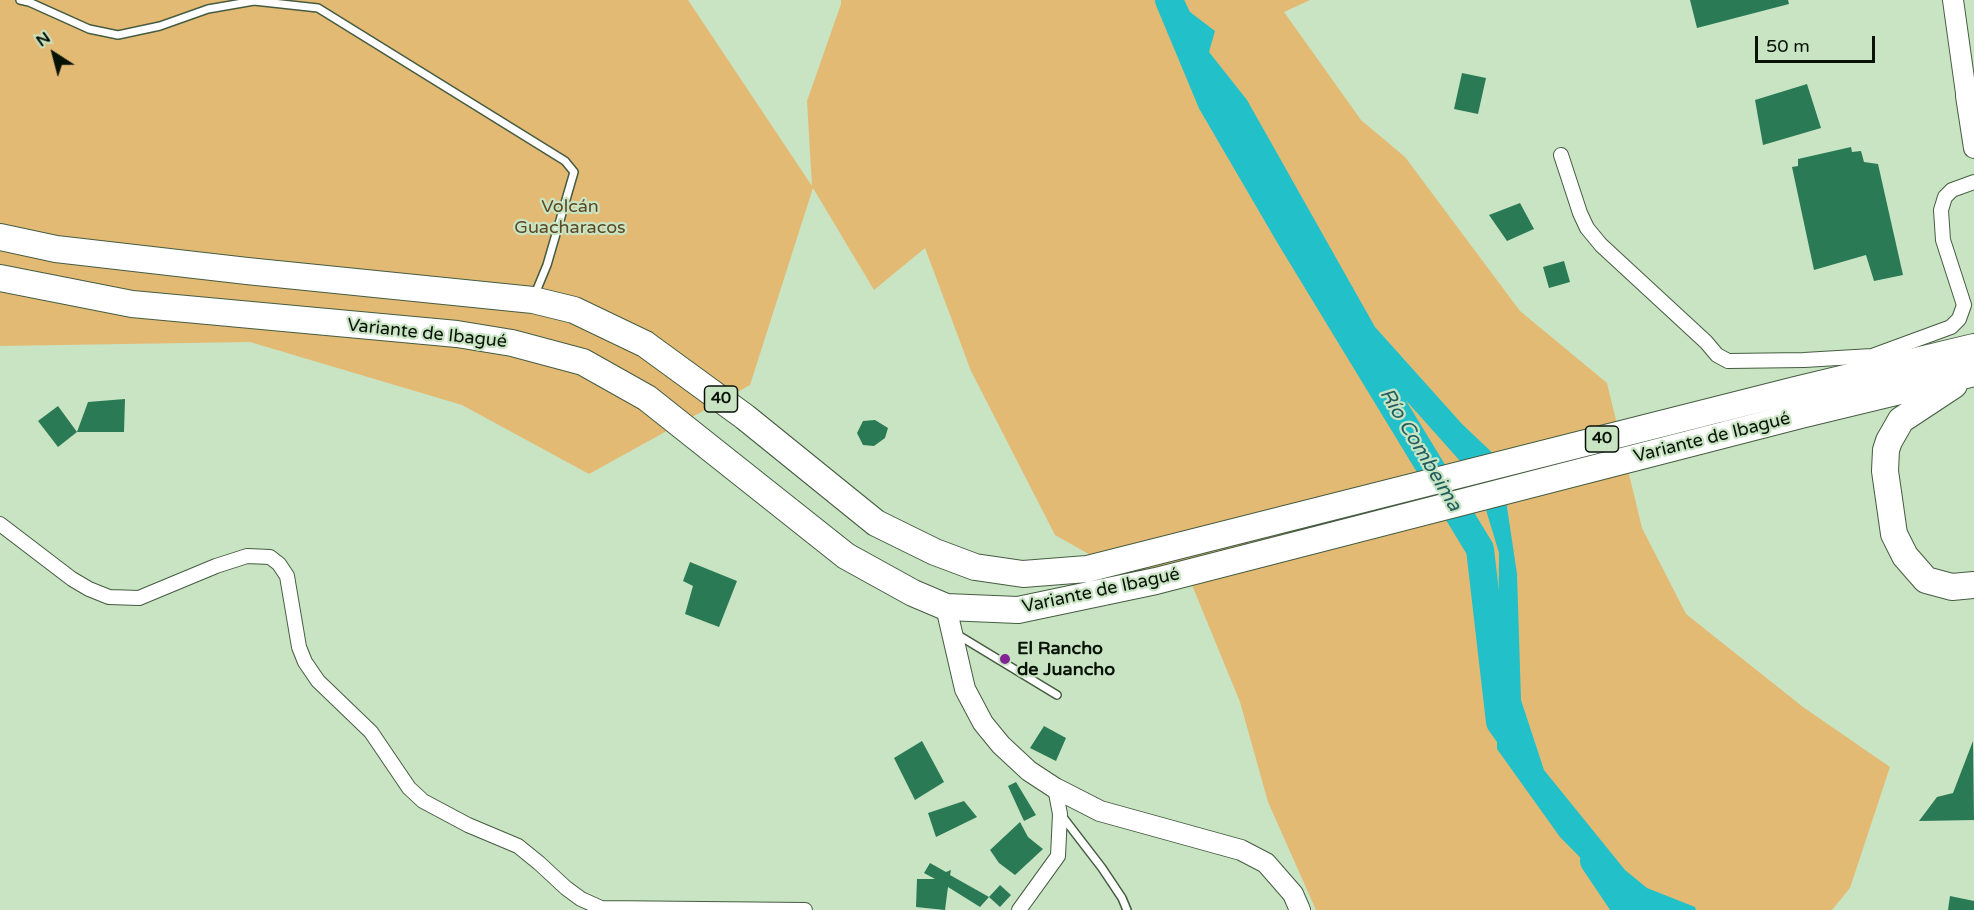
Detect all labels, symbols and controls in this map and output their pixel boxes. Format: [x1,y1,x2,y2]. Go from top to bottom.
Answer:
north arrow [24,24,84,84]
scale bar [1758,24,1878,62]
text: N [32,28,54,51]
text: 50 m [1766,35,1810,57]
park label: Volcán Guacharacos [514,196,626,238]
street label: Variante de Ibagué [346,315,508,353]
water label: Río Combeima [1374,384,1466,516]
road number: 40 [704,386,738,412]
street label: Variante de Ibagué [1631,408,1793,468]
road number: 40 [1586,426,1618,452]
street label: Variante de Ibagué [1020,564,1182,618]
place label: El Rancho de Juancho [1017,638,1115,680]
marker: El Rancho de Juancho [998,652,1012,666]

